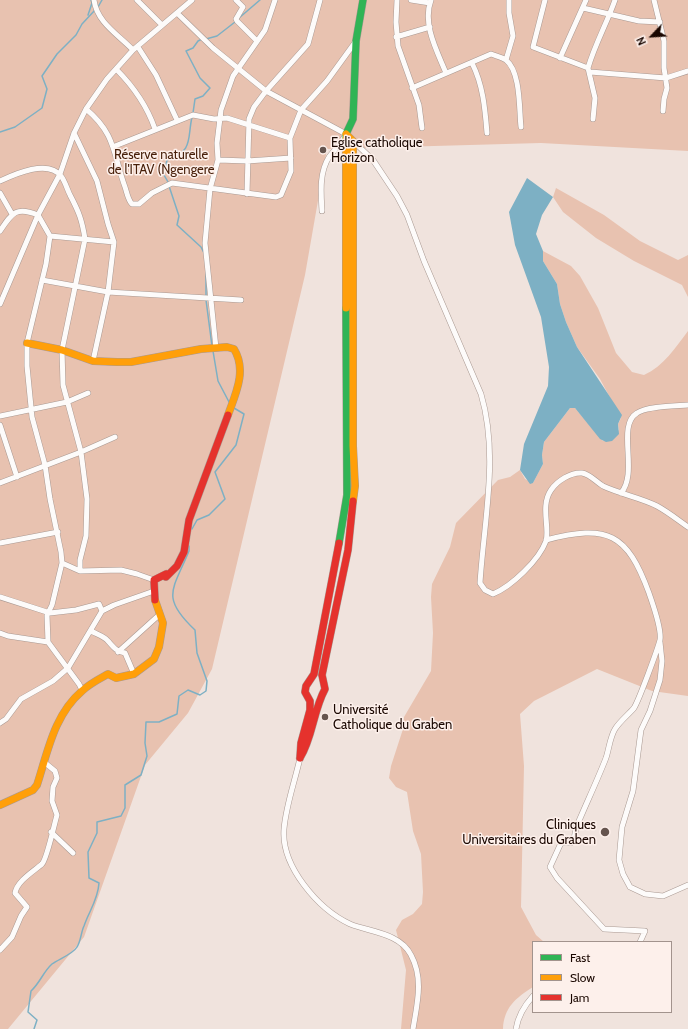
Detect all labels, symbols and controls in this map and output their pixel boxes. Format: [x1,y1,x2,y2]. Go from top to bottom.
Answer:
north arrow [632,16,672,56]
text: N [633,35,649,48]
place label: Eglise catholique Horizon [331,135,422,166]
marker: Eglise catholique Horizon [318,145,328,155]
park label: Réserve naturelle de l'ITAV (Ngengere [108,147,214,178]
place label: Université Catholique du Graben [333,702,452,733]
marker: Université Catholique du Graben [320,712,330,722]
place label: Cliniques Universitaires du Graben [462,817,596,848]
marker: Cliniques Universitaires du Graben [599,826,611,838]
legend [532,941,672,1013]
text: Fast [570,950,590,965]
text: Slow [570,970,595,985]
text: Jam [570,990,589,1005]

